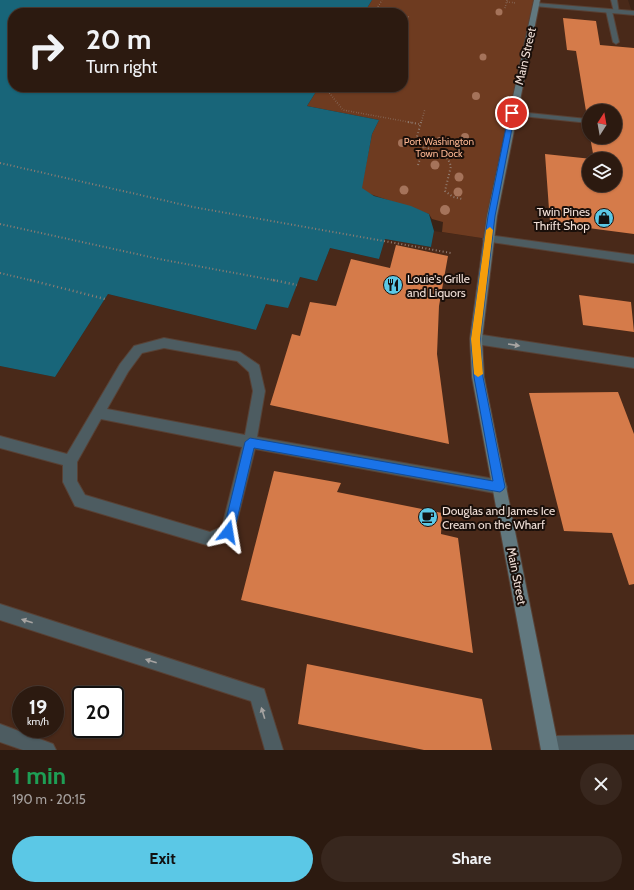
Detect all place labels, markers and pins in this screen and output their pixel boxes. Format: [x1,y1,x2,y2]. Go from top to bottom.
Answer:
pin [495,96,529,130]
place label: Twin Pines Thrift Shop [533,204,590,233]
shop icon: Twin Pines Thrift Shop [593,207,615,229]
place label: Louie's Grille and Liquors [407,271,470,300]
restaurant icon: Louie's Grille and Liquors [382,274,404,296]
place label: Douglas and James Ice Cream on the Wharf [442,503,555,532]
cafe icon: Douglas and James Ice Cream on the Wharf [417,506,439,528]

